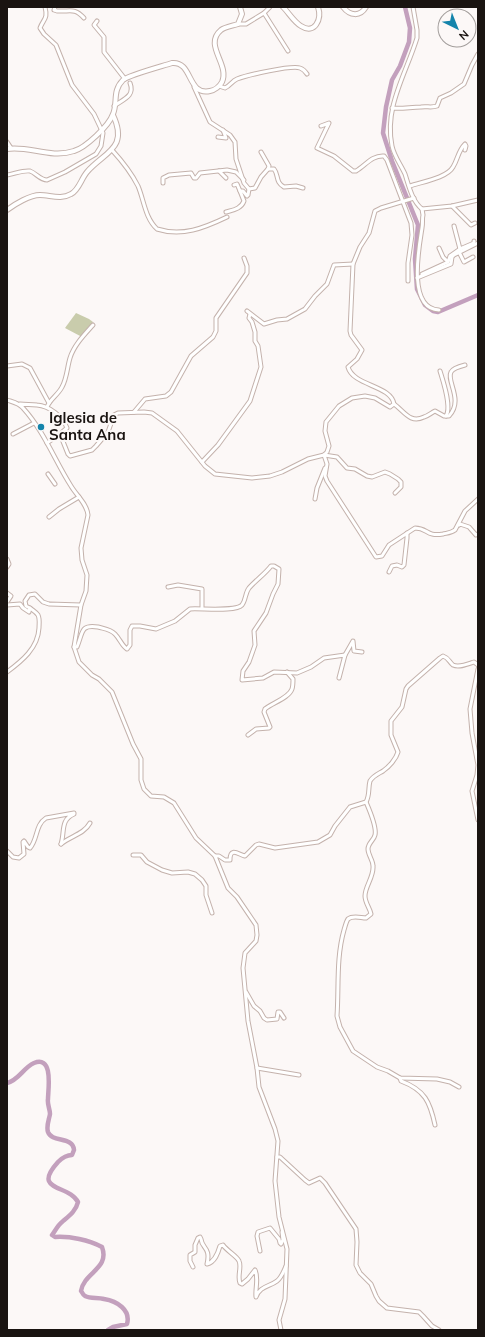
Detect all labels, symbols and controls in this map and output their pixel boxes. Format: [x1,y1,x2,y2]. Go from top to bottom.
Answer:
north arrow [437,8,477,48]
text: N [456,27,472,43]
place label: Iglesia de Santa Ana [49,408,126,444]
marker: Iglesia de Santa Ana [36,422,46,432]

